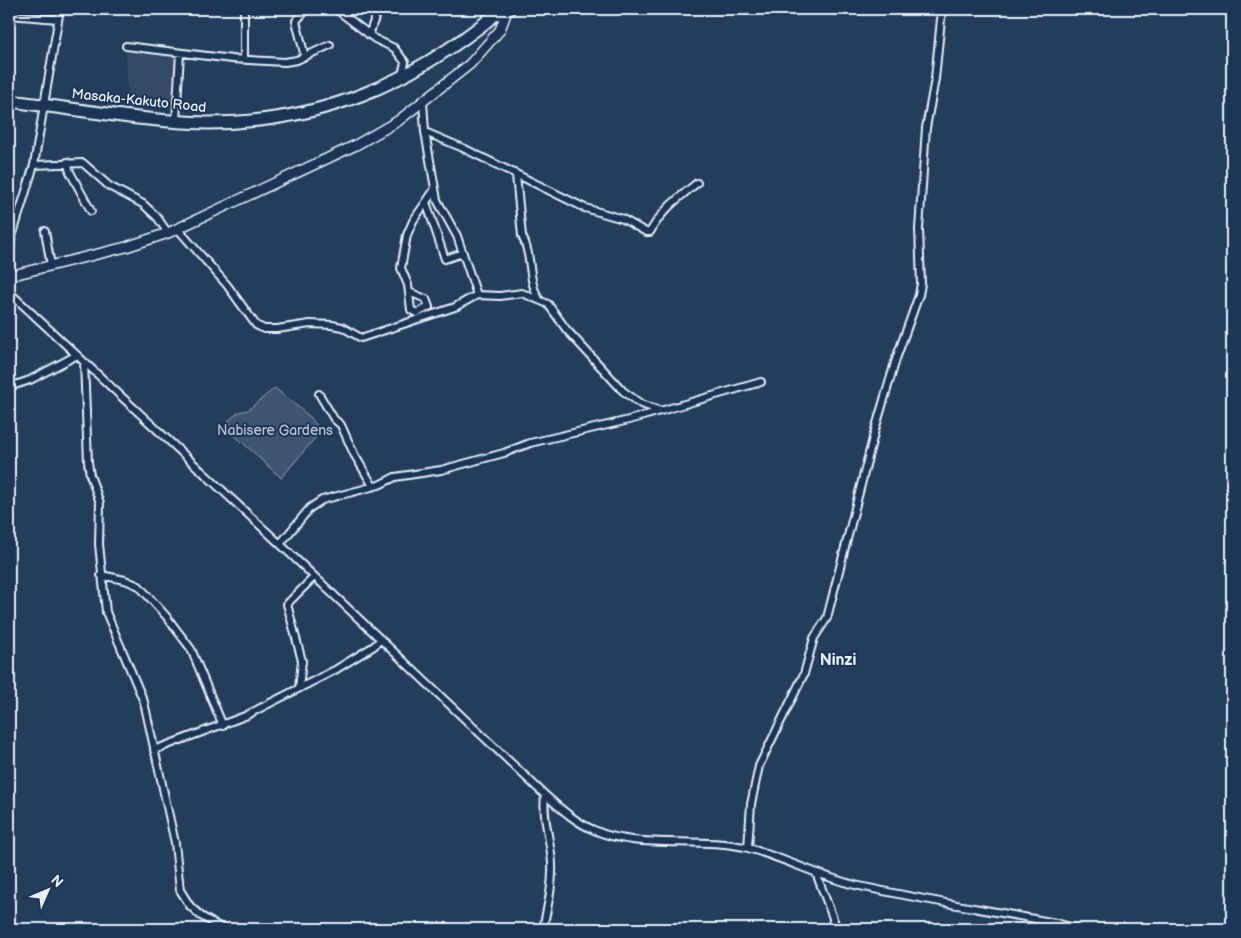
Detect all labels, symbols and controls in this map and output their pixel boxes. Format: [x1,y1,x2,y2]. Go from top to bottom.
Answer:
street label: Masaka-Kakuto Road [71,85,207,116]
park label: Nabisere Gardens [217,422,333,439]
district label: Ninzi [820,651,856,670]
north arrow [22,866,72,916]
text: N [47,871,67,891]

